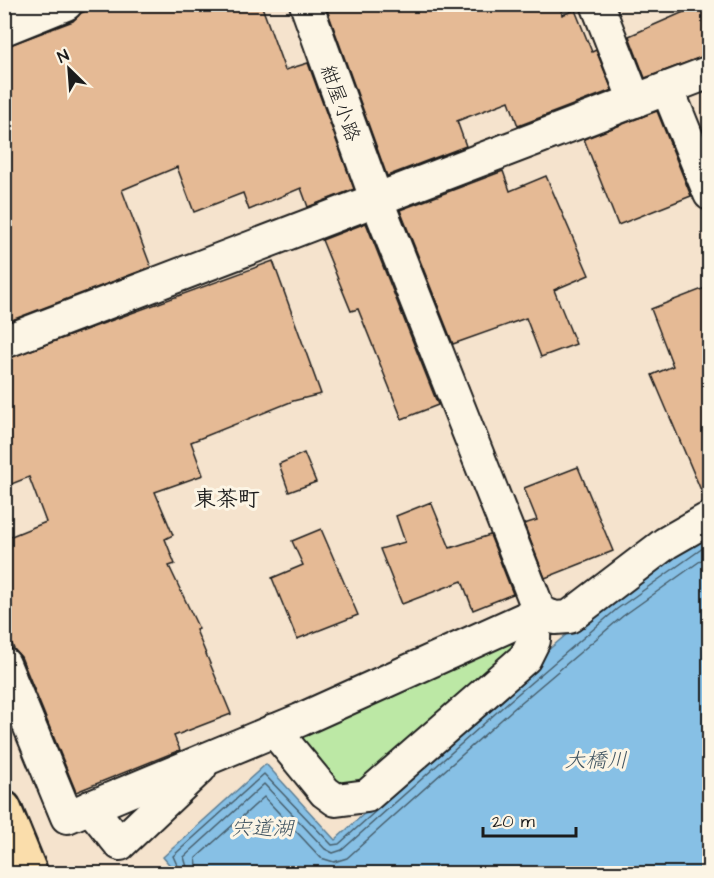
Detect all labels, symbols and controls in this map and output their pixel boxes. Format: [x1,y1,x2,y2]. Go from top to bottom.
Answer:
north arrow [39,39,99,99]
text: N [54,44,72,68]
street label: 紺屋小路 [313,61,367,146]
district label: 東茶町 [194,484,260,515]
water label: 大橋川 [565,746,628,775]
scale bar [483,800,576,838]
text: 20 m [492,809,535,834]
water label: 宍道湖 [231,814,295,843]

